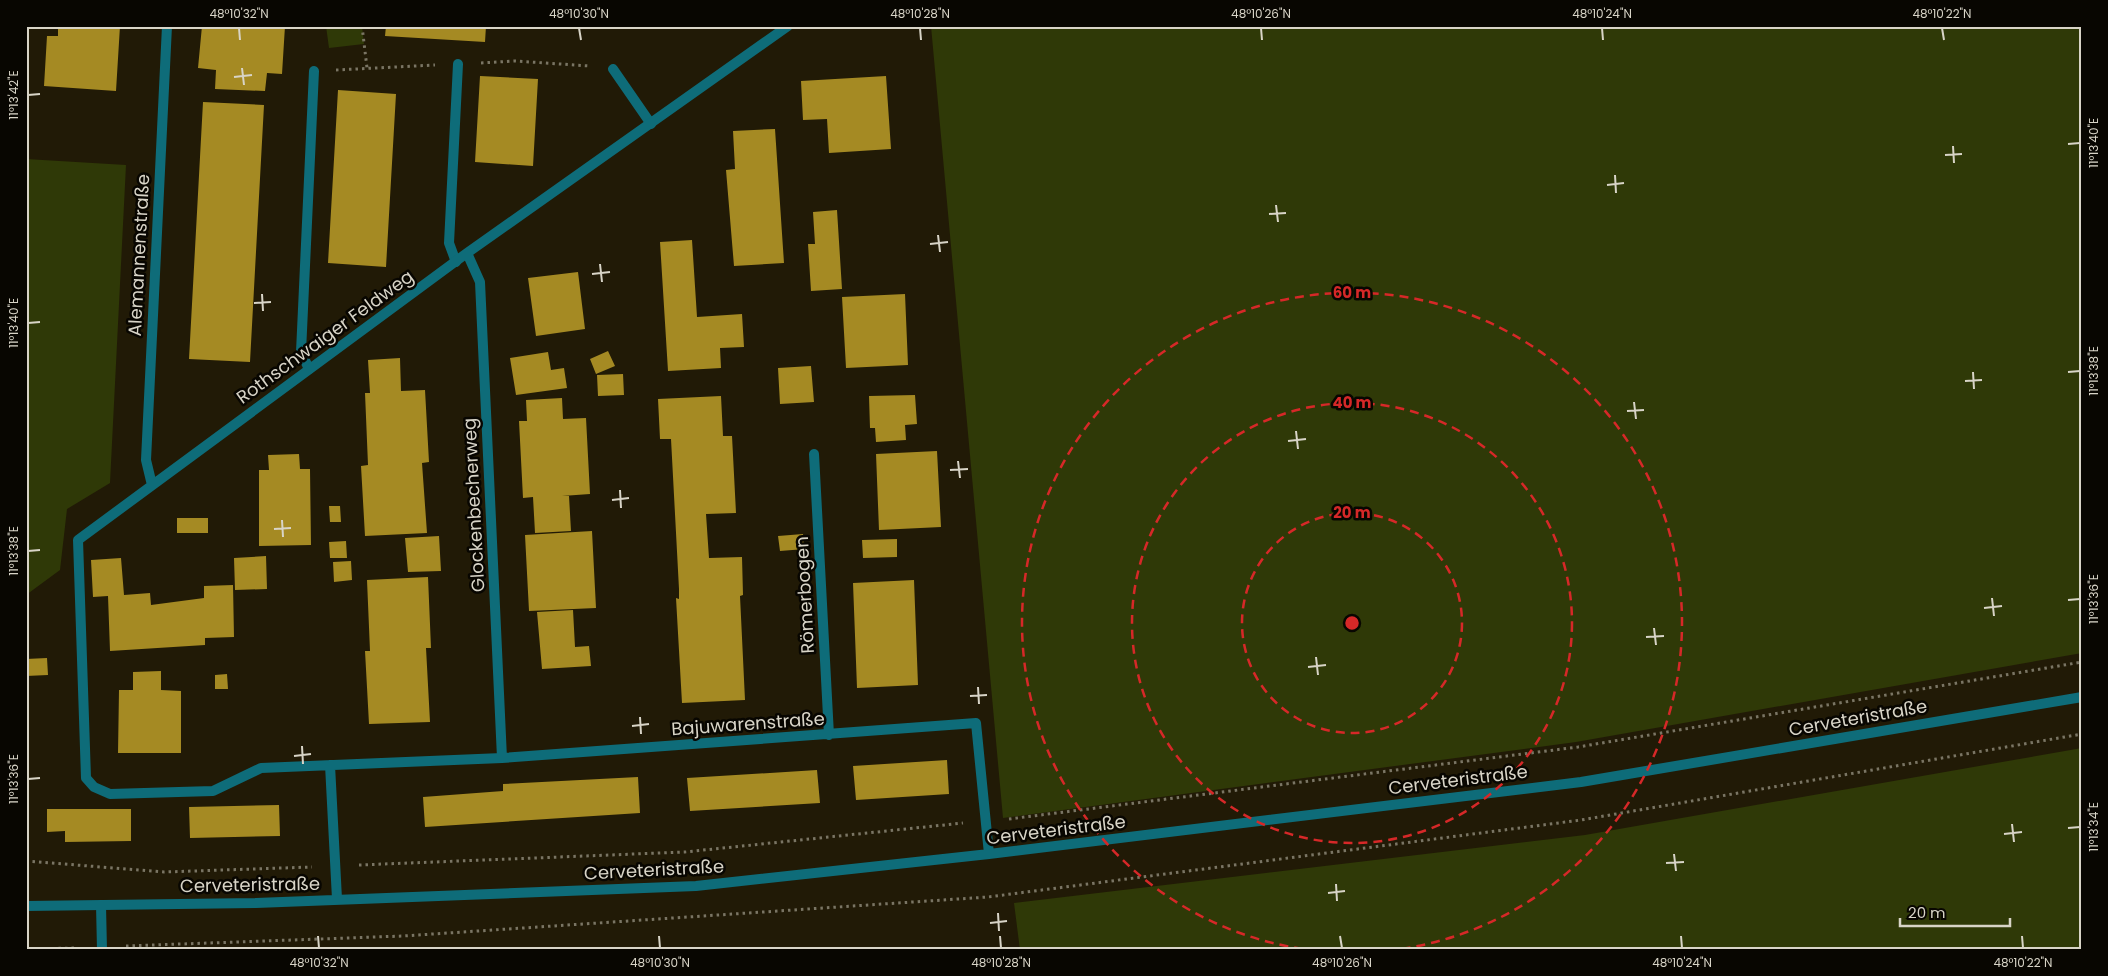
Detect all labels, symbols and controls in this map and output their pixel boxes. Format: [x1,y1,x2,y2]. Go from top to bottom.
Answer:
text: 48°10'32"N [209,5,269,22]
text: 48°10'30"N [549,5,609,22]
text: 48°10'28"N [890,5,950,22]
text: 48°10'26"N [1231,5,1291,22]
text: 48°10'24"N [1572,5,1632,22]
text: 48°10'22"N [1912,5,1972,22]
text: 11°13'42"E [5,70,22,120]
text: 11°13'40"E [2085,118,2102,168]
street label: Alemannenstraße [122,173,155,337]
street label: Rothschwaiger Feldweg [231,264,418,409]
text: 60 m [1333,282,1371,303]
text: 11°13'40"E [5,298,22,348]
text: 11°13'38"E [2085,346,2102,396]
text: 40 m [1332,392,1372,413]
street label: Glockenbecherweg [456,417,491,593]
text: 20 m [1333,502,1371,523]
text: 11°13'38"E [5,526,22,576]
street label: Römerbogen [789,536,820,654]
text: 11°13'36"E [2085,574,2102,624]
centre of rings [1343,614,1361,632]
street label: Cerveteristraße [1787,693,1929,742]
street label: Bajuwarenstraße [670,706,826,741]
text: 11°13'36"E [5,754,22,804]
street label: Cerveteristraße [1387,759,1529,800]
text: 11°13'34"E [2085,802,2102,852]
street label: Cerveteristraße [985,809,1127,850]
street label: Cerveteristraße [583,853,725,886]
street label: Cerveteristraße [180,871,320,898]
scale bar [1900,896,2010,928]
text: 20 m [1908,902,1946,923]
text: 48°10'32"N [289,954,349,971]
text: 48°10'30"N [630,954,690,971]
text: 48°10'28"N [971,954,1031,971]
text: 48°10'26"N [1312,954,1372,971]
text: 48°10'24"N [1652,954,1712,971]
text: 48°10'22"N [1993,954,2053,971]

